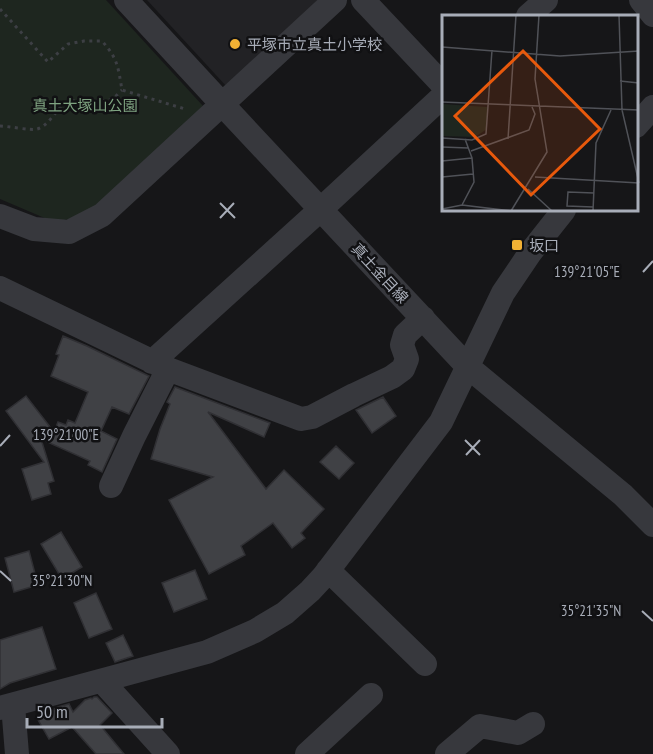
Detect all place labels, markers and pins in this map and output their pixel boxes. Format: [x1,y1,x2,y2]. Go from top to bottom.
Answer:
place label: 平塚市立真土小学校 [247,35,382,54]
marker: 平塚市立真土小学校 [228,37,242,51]
place label: 坂口 [529,236,559,255]
marker: 坂口 [510,238,524,252]

